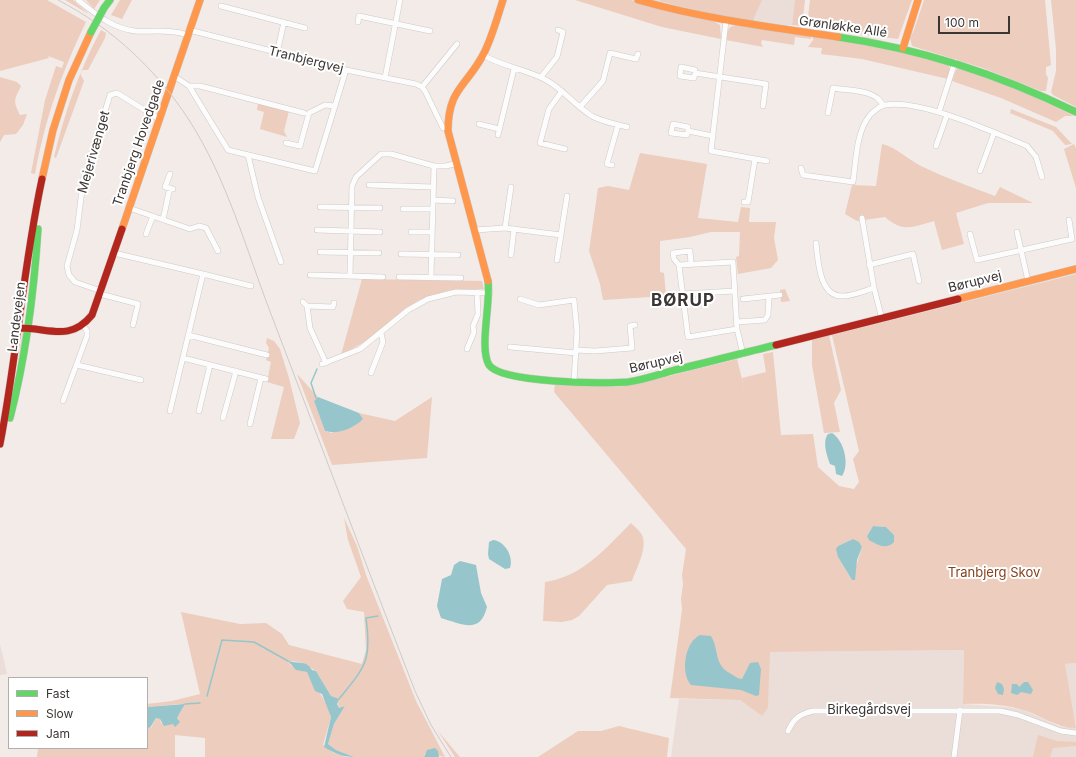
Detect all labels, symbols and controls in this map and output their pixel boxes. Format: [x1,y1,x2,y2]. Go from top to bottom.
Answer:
scale bar [940,8,1012,34]
street label: Grønløkke Allé [798,13,888,41]
text: 100 m [945,15,979,30]
street label: Tranbjergvej [267,43,345,77]
street label: Tranbjerg Hovedgade [110,78,168,208]
street label: Mejerivænget [75,109,113,195]
street label: Børupvej [947,268,1003,296]
street label: Landevejen [5,281,29,353]
district label: BØRUP [651,291,715,311]
street label: Børupvej [628,349,684,377]
park label: Tranbjerg Skov [948,565,1040,581]
legend [8,677,148,749]
text: Fast [46,686,70,701]
street label: Birkegårdsvej [827,702,911,718]
text: Slow [46,706,73,721]
text: Jam [46,726,70,741]

